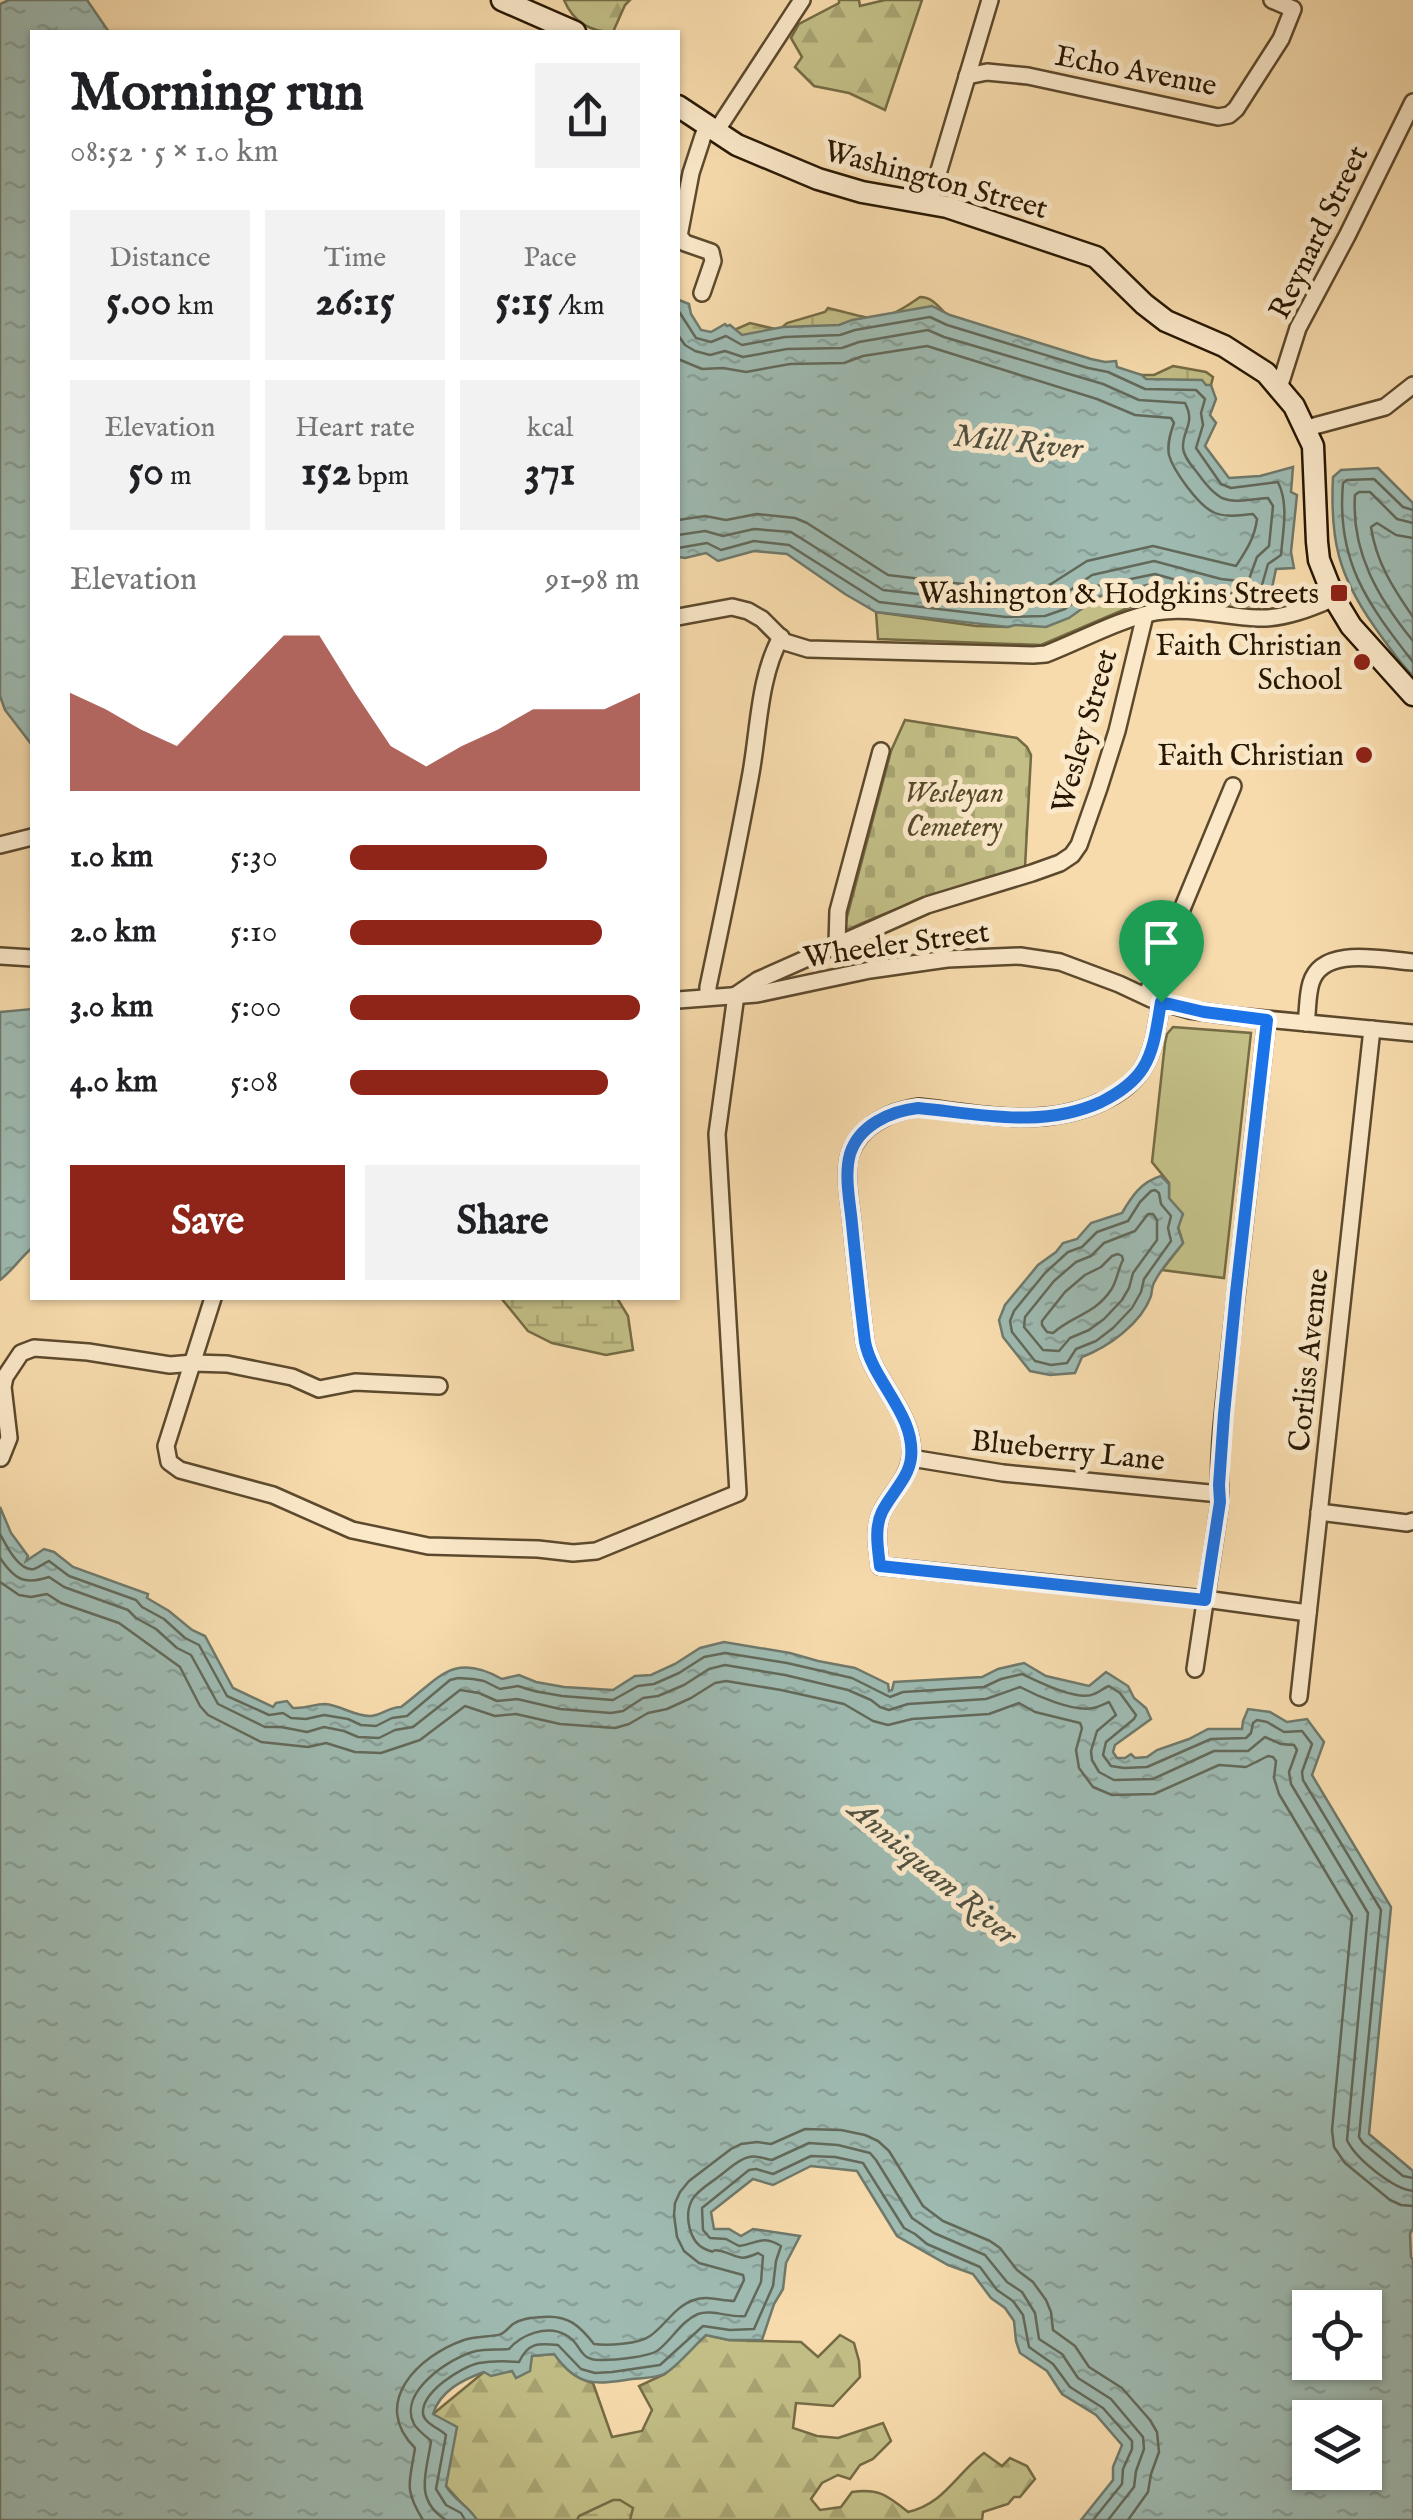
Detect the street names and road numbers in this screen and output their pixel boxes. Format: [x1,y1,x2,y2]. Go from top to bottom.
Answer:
street label: Echo Avenue [1052,38,1220,106]
street label: Washington Street [820,133,1051,229]
street label: Reynard Street [1261,140,1378,326]
street label: Wesley Street [1044,645,1127,818]
street label: Wheeler Street [801,914,992,978]
street label: Corliss Avenue [1281,1267,1339,1454]
street label: Blueberry Lane [969,1423,1166,1481]

